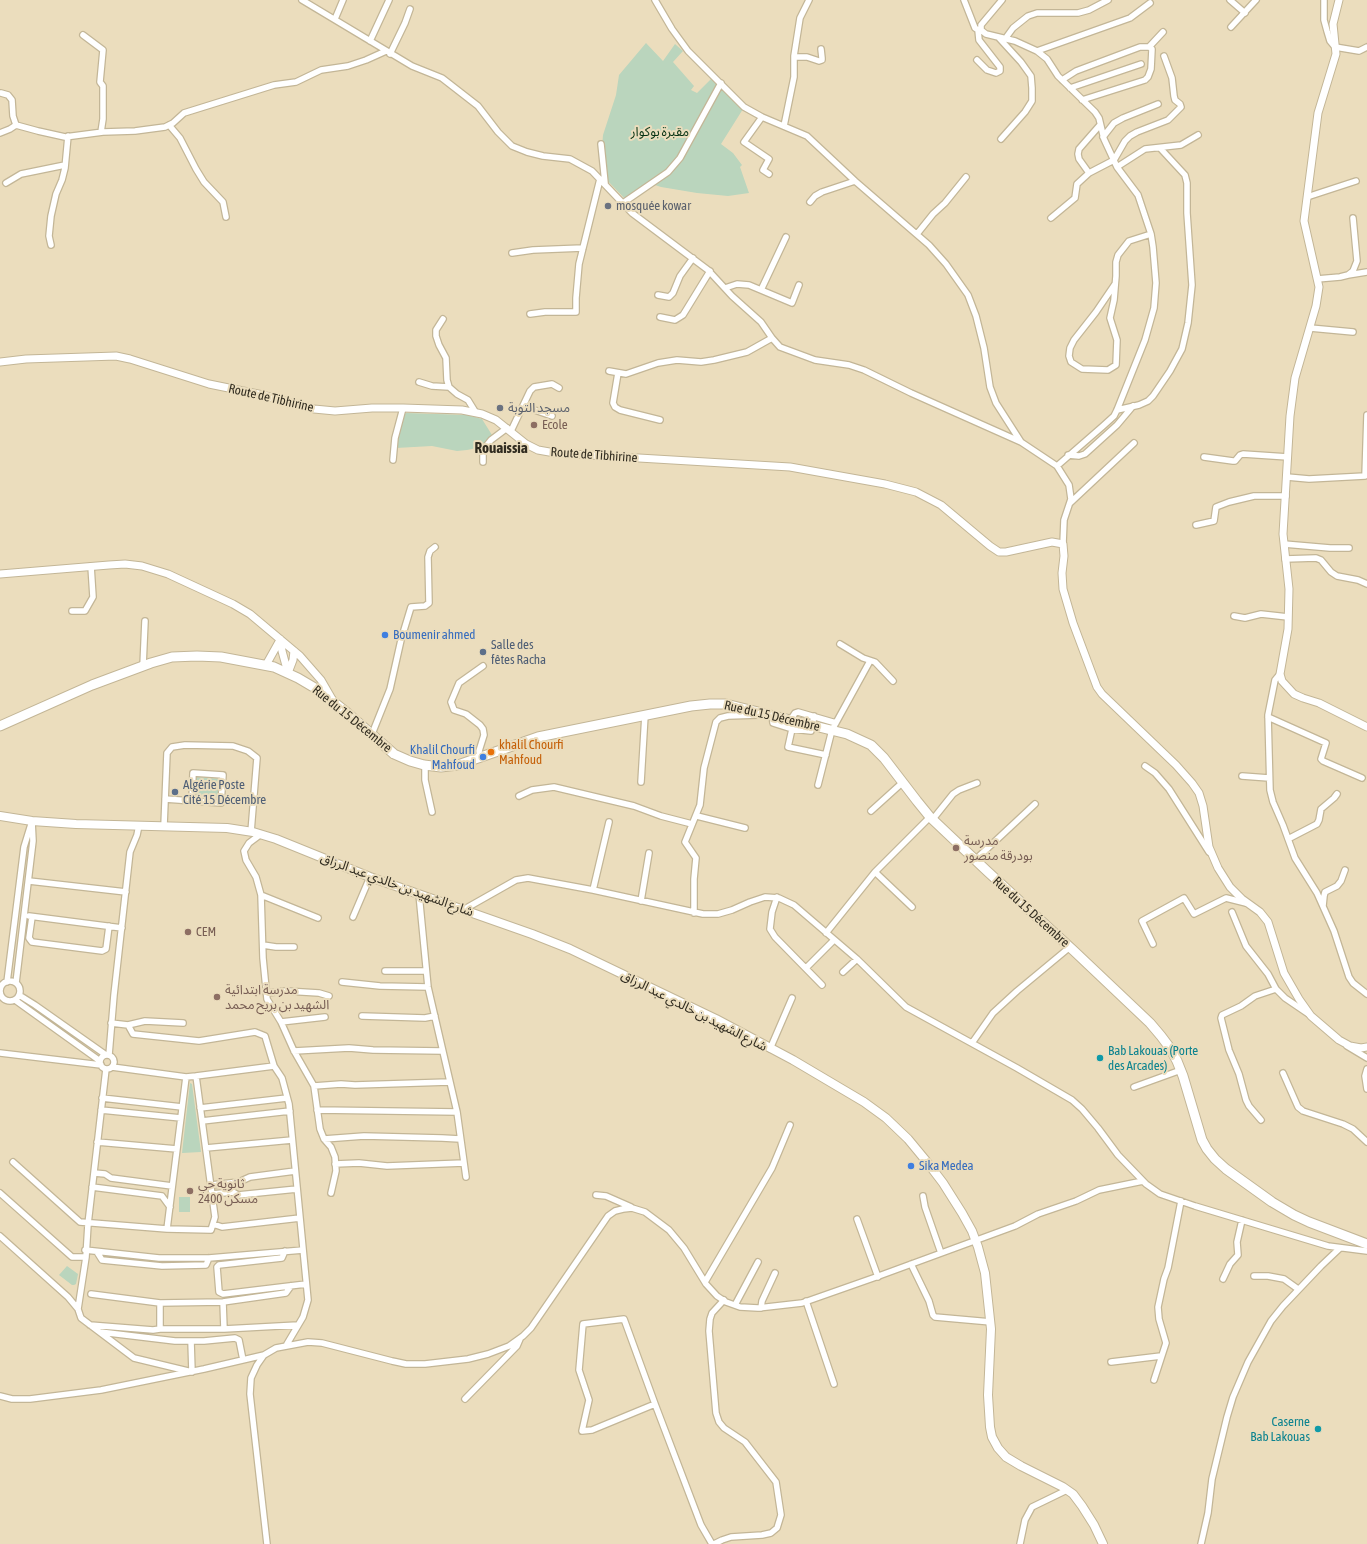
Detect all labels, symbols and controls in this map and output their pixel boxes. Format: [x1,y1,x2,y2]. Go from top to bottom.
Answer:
park label: مقبرة بوكوار [631,124,689,140]
place label: mosquée kowar [616,198,691,214]
marker: mosquée kowar [603,201,613,211]
street label: Route de Tibhirine [227,381,315,415]
place label: مسجد التوبة [508,400,570,416]
marker: مسجد التوبة [495,403,505,413]
place label: Ecole [542,417,568,433]
marker: Ecole [529,420,539,430]
district label: Rouaissia [474,439,528,457]
street label: Route de Tibhirine [550,444,638,466]
place label: Boumenir ahmed [393,627,475,643]
marker: Boumenir ahmed [380,630,390,640]
place label: Salle des fêtes Racha [491,637,546,668]
marker: Salle des fêtes Racha [478,647,488,657]
street label: Rue du 15 Décembre [309,682,395,756]
street label: Rue du 15 Décembre [723,697,821,735]
place label: khalil Chourfi Mahfoud [499,737,564,768]
place label: Khalil Chourfi Mahfoud [410,742,475,773]
marker: khalil Chourfi Mahfoud [486,747,496,757]
marker: Khalil Chourfi Mahfoud [478,752,488,762]
place label: Algérie Poste Cité 15 Décembre [183,777,266,808]
marker: Algérie Poste Cité 15 Décembre [170,787,180,797]
place label: مدرسة بودرقة منصور [964,833,1033,864]
marker: مدرسة بودرقة منصور [951,843,961,853]
street label: شارع الشهيد بن خالدي عبد الرزاق [318,850,476,920]
street label: Rue du 15 Décembre [989,873,1073,951]
place label: CEM [196,924,216,940]
marker: CEM [183,927,193,937]
street label: شارع الشهيد بن خالدي عبد الرزاق [618,967,770,1055]
place label: مدرسة ابتدائية الشهيد بن بريح محمد [225,982,329,1013]
marker: مدرسة ابتدائية الشهيد بن بريح محمد [212,992,222,1002]
place label: Bab Lakouas (Porte des Arcades) [1108,1043,1198,1074]
marker: Bab Lakouas (Porte des Arcades) [1095,1053,1105,1063]
place label: Sika Medea [919,1158,974,1174]
marker: Sika Medea [906,1161,916,1171]
place label: ثانوية حي 2400 مسكن [198,1176,258,1207]
marker: ثانوية حي 2400 مسكن [185,1186,195,1196]
place label: Caserne Bab Lakouas [1250,1414,1310,1445]
marker: Caserne Bab Lakouas [1313,1424,1323,1434]

